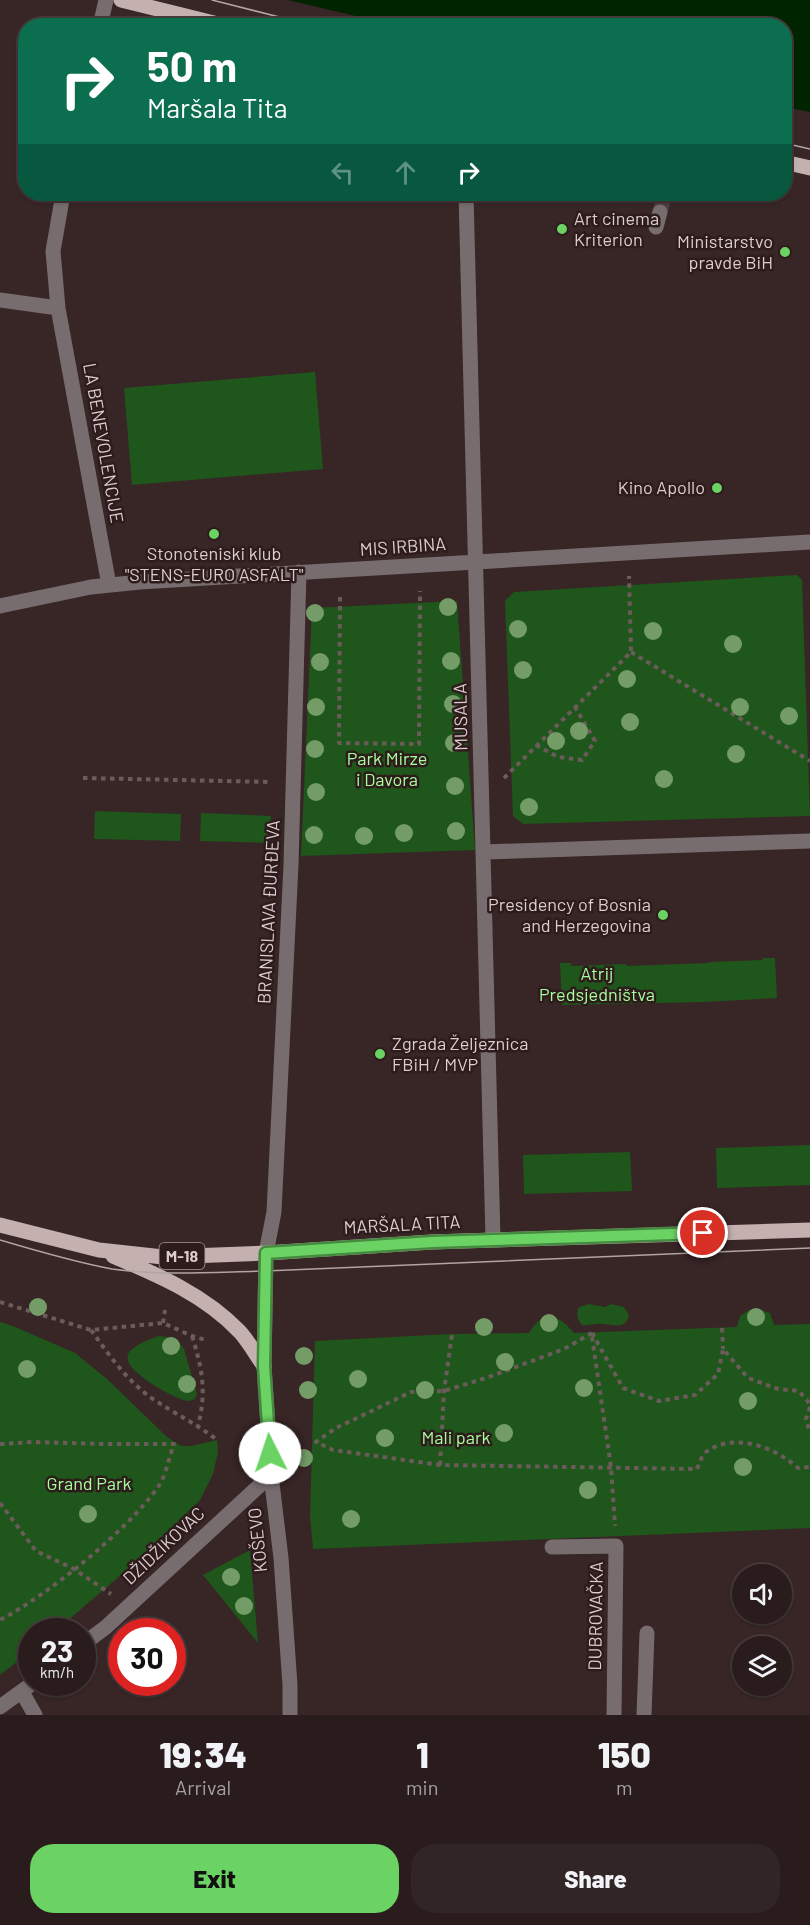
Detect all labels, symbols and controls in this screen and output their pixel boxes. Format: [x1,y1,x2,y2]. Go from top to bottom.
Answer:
text: 50 m [147,40,237,90]
icon: right [48,42,126,120]
text: Maršala Tita [147,91,288,123]
icon: left [326,156,359,189]
icon: ahead [389,156,422,189]
icon: right [452,156,485,189]
place label: Art cinema Kriterion [574,207,659,250]
marker: Art cinema Kriterion [555,222,569,236]
place label: Ministarstvo pravde BiH [677,230,773,273]
marker: Ministarstvo pravde BiH [778,245,792,259]
street label: LA BENEVOLENCIJE [79,361,129,525]
place label: Kino Apollo [618,476,705,498]
marker: Kino Apollo [710,481,724,495]
marker: Stonoteniski klub "STENS-EURO ASFALT" [207,527,221,541]
street label: MIS IRBINA [359,532,447,560]
place label: Stonoteniski klub "STENS-EURO ASFALT" [125,542,304,585]
street label: MUSALA [448,683,472,751]
park label: Park Mirze i Davora [347,747,427,790]
street label: BRANISLAVA ĐURĐEVA [252,819,284,1004]
place label: Presidency of Bosnia and Herzegovina [488,893,651,936]
marker: Presidency of Bosnia and Herzegovina [656,908,670,922]
park label: Atrij Predsjedništva [539,962,655,1005]
place label: Zgrada Željeznica FBiH / MVP [392,1032,528,1075]
marker: Zgrada Željeznica FBiH / MVP [373,1047,387,1061]
pin [677,1207,728,1258]
street label: MARŠALA TITA [343,1210,461,1238]
icon: arrive [686,1216,719,1249]
road number: M-18 [160,1243,204,1269]
position arrow [238,1421,302,1485]
park label: Mali park [421,1426,491,1448]
park label: Grand Park [46,1472,132,1494]
street label: DŽIDŽIKOVAC [118,1502,209,1589]
street label: KOŠEVO [243,1507,271,1574]
street label: DUBROVAČKA [583,1561,607,1671]
map controls [732,1564,792,1696]
button: sound [732,1564,792,1624]
speed limit sign: 30 [108,1618,186,1696]
text: 23 [41,1632,73,1668]
button: layers [732,1636,792,1696]
text: km/h [40,1663,74,1681]
text: 19:34 [159,1732,247,1775]
text: 1 [416,1732,429,1775]
text: 150 [598,1732,651,1775]
text: Arrival [175,1775,231,1799]
text: min [406,1775,438,1799]
text: m [616,1775,632,1799]
button: Exit [30,1844,399,1913]
button: Share [411,1844,780,1913]

